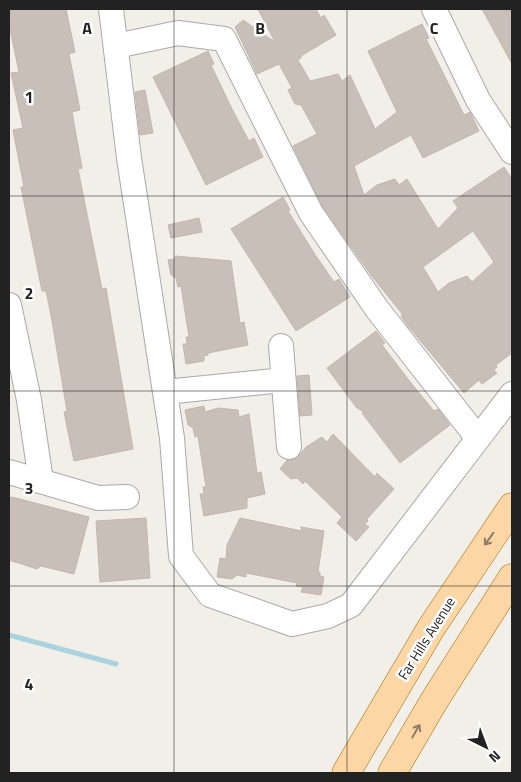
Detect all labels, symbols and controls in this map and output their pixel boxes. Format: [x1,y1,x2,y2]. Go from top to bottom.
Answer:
text: A [82,16,92,40]
text: B [255,16,265,40]
text: C [430,16,439,40]
text: 1 [25,85,33,109]
text: 2 [25,281,33,305]
text: 3 [25,476,33,500]
one-way arrow [484,532,495,545]
street label: Far Hills Avenue [392,592,460,684]
text: 4 [25,672,34,696]
north arrow [461,722,511,772]
one-way arrow [411,724,421,738]
text: N [484,746,506,768]

